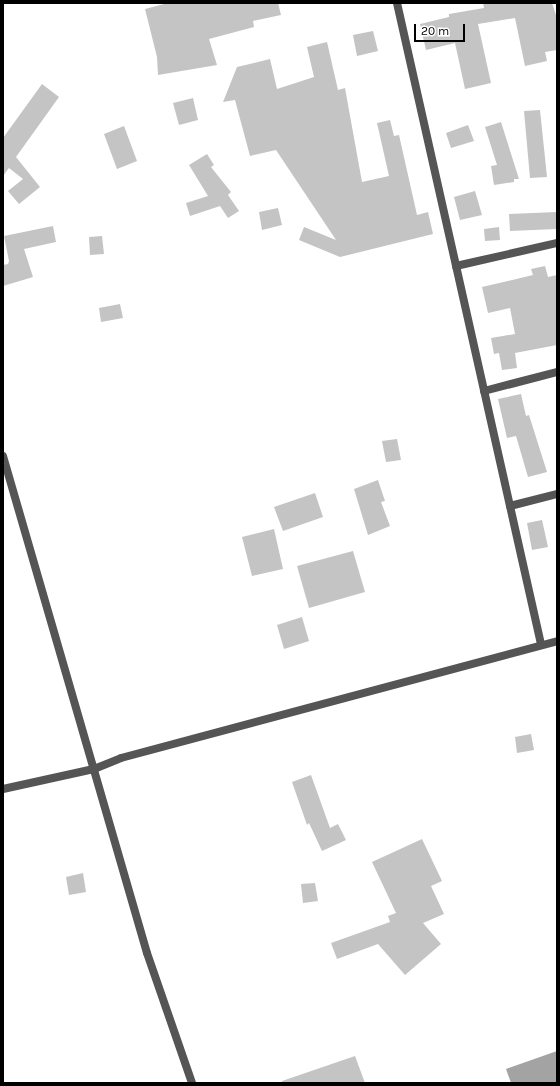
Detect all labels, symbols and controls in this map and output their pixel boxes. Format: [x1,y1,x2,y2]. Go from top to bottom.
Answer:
scale bar [416,16,467,42]
text: 20 m [421,24,449,38]

